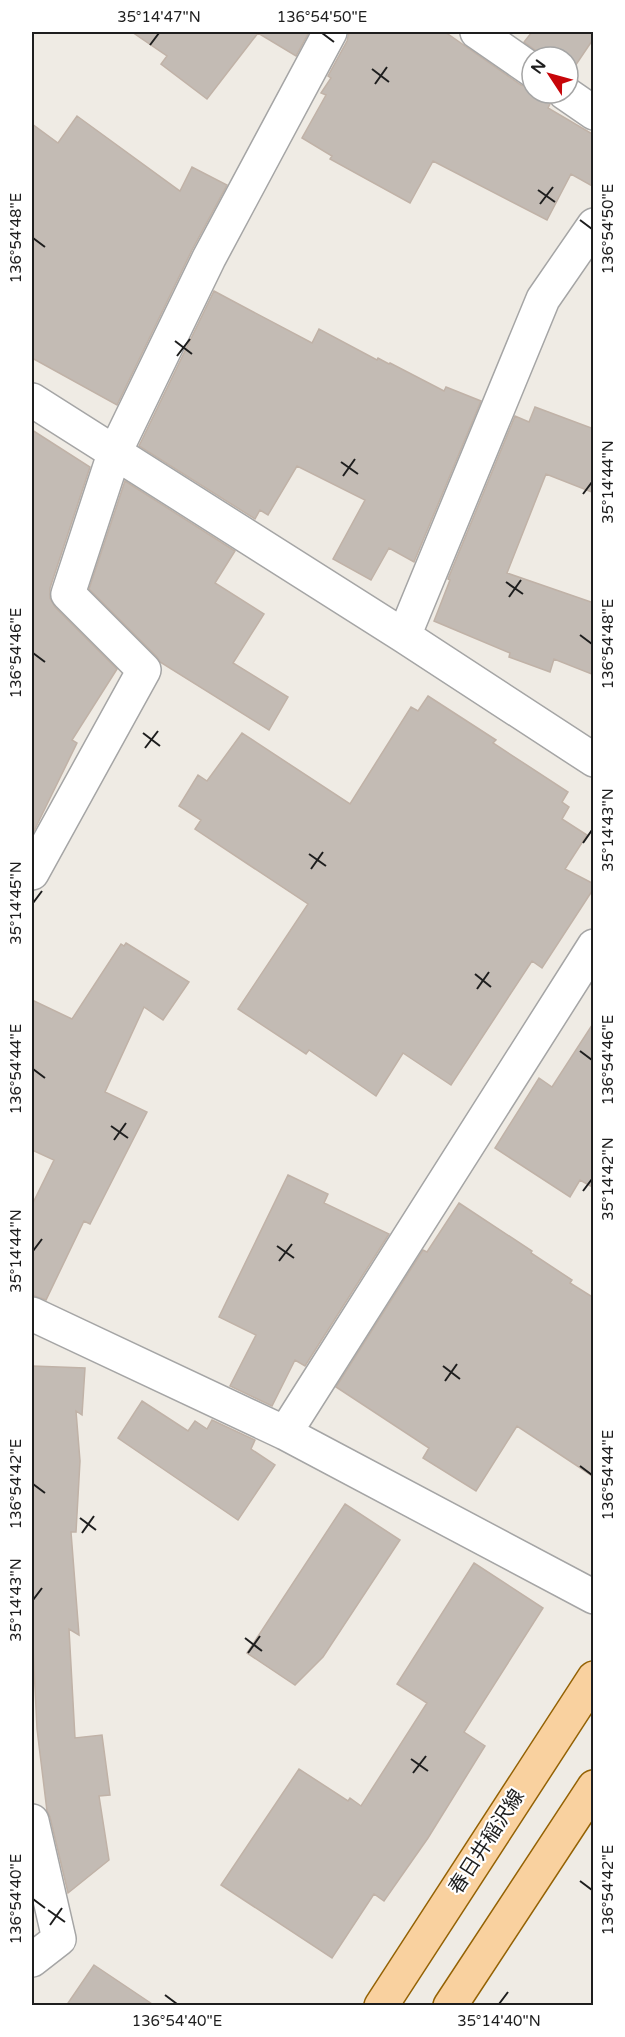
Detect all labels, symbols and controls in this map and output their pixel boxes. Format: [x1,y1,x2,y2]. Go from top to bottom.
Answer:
text: 35°14'47"N [117,8,201,26]
text: 136°54'50"E [277,8,367,26]
north arrow [520,45,580,105]
text: N [527,56,551,78]
text: 136°54'50"E [599,184,617,274]
text: 136°54'48"E [7,193,25,283]
text: 35°14'44"N [599,440,617,524]
text: 136°54'48"E [599,599,617,689]
text: 136°54'46"E [7,608,25,698]
text: 35°14'43"N [599,788,617,872]
text: 35°14'45"N [7,861,25,945]
text: 136°54'46"E [599,1015,617,1105]
text: 136°54'44"E [7,1024,25,1114]
text: 35°14'42"N [599,1137,617,1221]
text: 35°14'44"N [7,1209,25,1293]
text: 136°54'44"E [599,1430,617,1520]
text: 136°54'42"E [7,1439,25,1529]
text: 35°14'43"N [7,1558,25,1642]
street label: 春日井稲沢線 [444,1785,530,1899]
text: 136°54'42"E [599,1845,617,1935]
text: 136°54'40"E [7,1854,25,1944]
text: 136°54'40"E [132,2012,222,2030]
text: 35°14'40"N [457,2012,541,2030]

